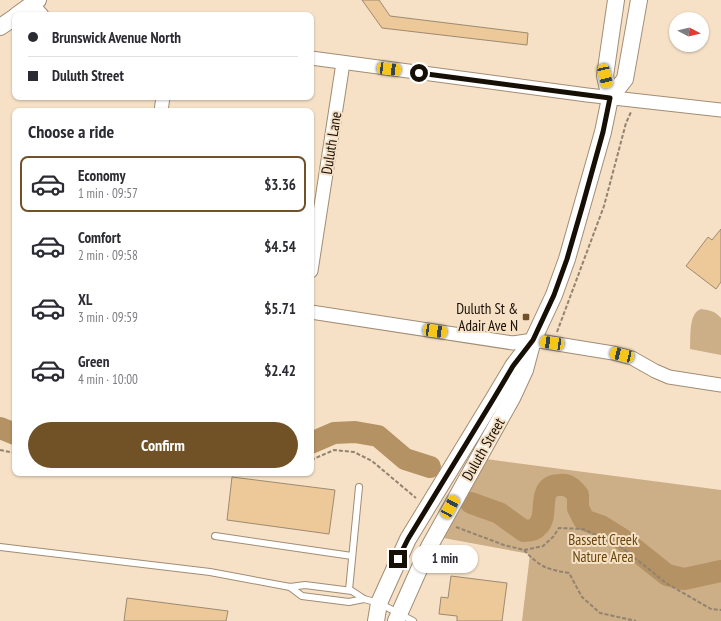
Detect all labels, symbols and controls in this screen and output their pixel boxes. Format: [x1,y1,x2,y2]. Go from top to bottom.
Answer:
north arrow [669,12,709,52]
map controls [669,12,709,52]
text: Brunswick Avenue North [52,28,181,47]
car [376,62,402,76]
car [596,63,614,89]
route start [410,64,428,82]
text: Duluth Street [52,66,124,85]
street label: Duluth Lane [317,110,345,176]
text: Choose a ride [28,120,114,143]
icon: car [30,166,66,202]
text: Economy [78,166,126,185]
text: $3.36 [264,175,296,194]
text: 1 min · 09:57 [78,185,138,202]
icon: car [30,228,66,264]
text: Comfort [78,228,121,247]
text: $4.54 [264,237,296,256]
text: 2 min · 09:58 [78,247,138,264]
icon: car [30,290,66,326]
text: XL [78,290,92,309]
text: $5.71 [264,299,296,318]
place label: Duluth St & Adair Ave N [456,299,518,335]
text: 3 min · 09:59 [78,309,138,326]
marker: Duluth St & Adair Ave N [521,312,531,322]
car [422,323,448,339]
car [539,335,565,351]
car [609,346,635,364]
icon: car [30,352,66,388]
text: Green [78,352,110,371]
text: $2.42 [264,361,296,380]
text: 4 min · 10:00 [78,371,138,388]
street label: Duluth Street [457,414,509,484]
button: Confirm [28,422,298,468]
car [439,494,461,520]
park label: Bassett Creek Nature Area [568,530,638,566]
callout: 1 min [412,545,478,573]
route end [389,550,407,568]
text: 1 min [432,550,458,567]

